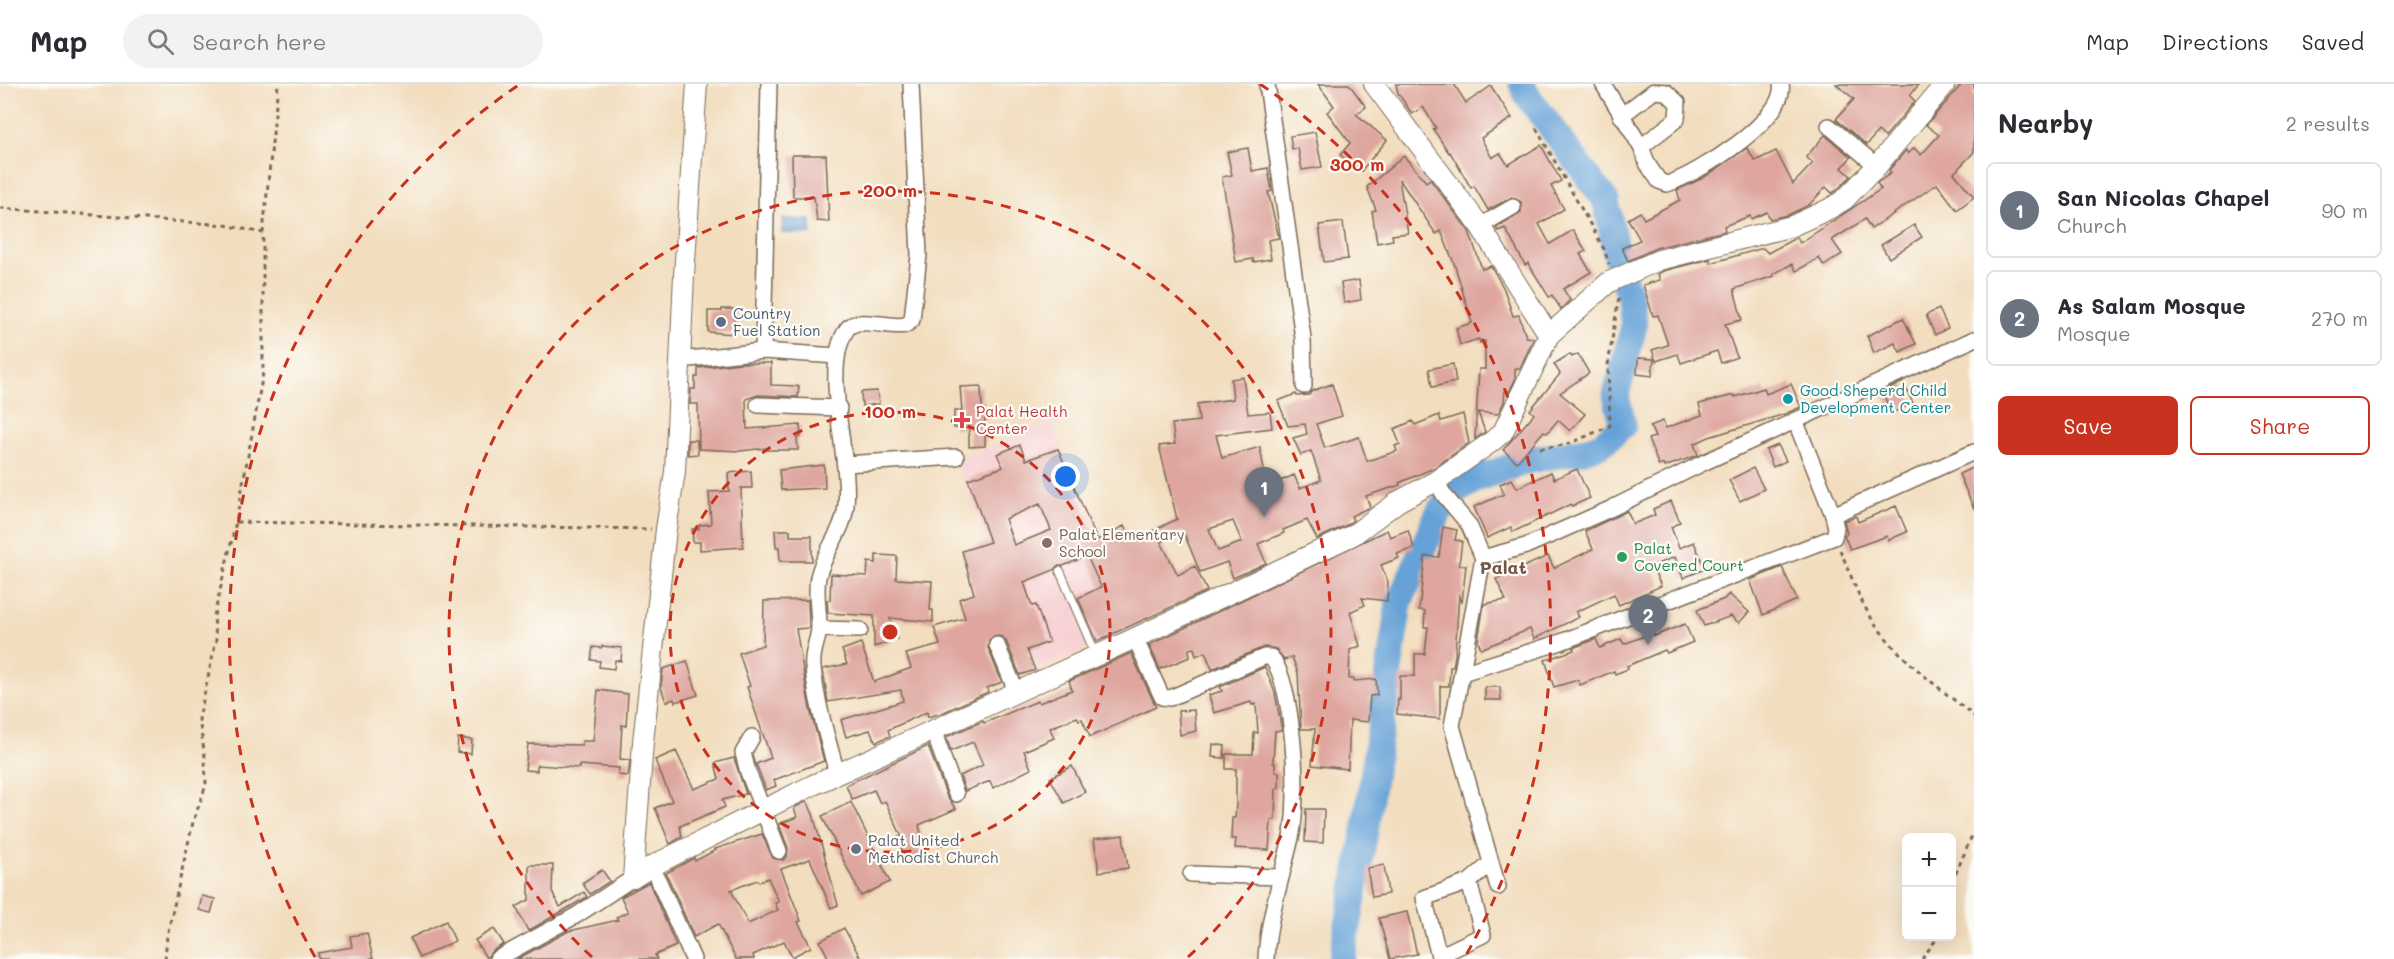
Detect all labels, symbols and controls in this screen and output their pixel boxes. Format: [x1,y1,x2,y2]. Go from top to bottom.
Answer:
search box [123,14,543,68]
text: Map [30,23,87,59]
icon: search [144,25,177,58]
text: Search here [192,27,326,56]
text: Map [2086,28,2129,55]
text: Directions [2162,28,2269,55]
text: Saved [2302,28,2364,55]
text: Nearby [1998,106,2093,140]
text: 2 results [2286,110,2370,136]
text: 300 m [1330,152,1384,176]
text: 200 m [863,178,917,202]
text: San Nicolas Chapel [2057,183,2269,212]
text: 1 [2015,197,2024,223]
text: 90 m [2322,197,2368,223]
text: Church [2057,212,2127,238]
text: As Salam Mosque [2057,291,2246,320]
place label: Country Fuel Station [733,303,820,340]
text: 2 [2014,305,2025,331]
text: 270 m [2311,305,2368,331]
marker: Country Fuel Station [714,315,728,329]
text: Mosque [2057,320,2131,346]
place label: Good Sheperd Child Development Center [1800,380,1951,417]
marker: Good Sheperd Child Development Center [1781,392,1795,406]
button: Save [1998,396,2178,455]
button: Share [2190,396,2370,455]
text: 100 m [864,399,916,423]
place label: Palat Health Center [976,401,1067,438]
marker: Palat Health Center [953,411,971,429]
your location [1051,462,1080,491]
pin: 1 [1244,468,1284,517]
place label: Palat Elementary School [1059,524,1185,561]
marker: Palat Elementary School [1040,536,1054,550]
place label: Palat Covered Court [1634,538,1744,575]
marker: Palat Covered Court [1615,550,1629,564]
district label: Palat [1479,555,1527,579]
pin: 2 [1628,596,1668,645]
centre of rings [880,622,900,642]
place label: Palat United Methodist Church [868,830,998,867]
map controls [1902,833,1956,941]
button: + [1902,833,1956,887]
marker: Palat United Methodist Church [849,842,863,856]
button: − [1902,887,1956,941]

